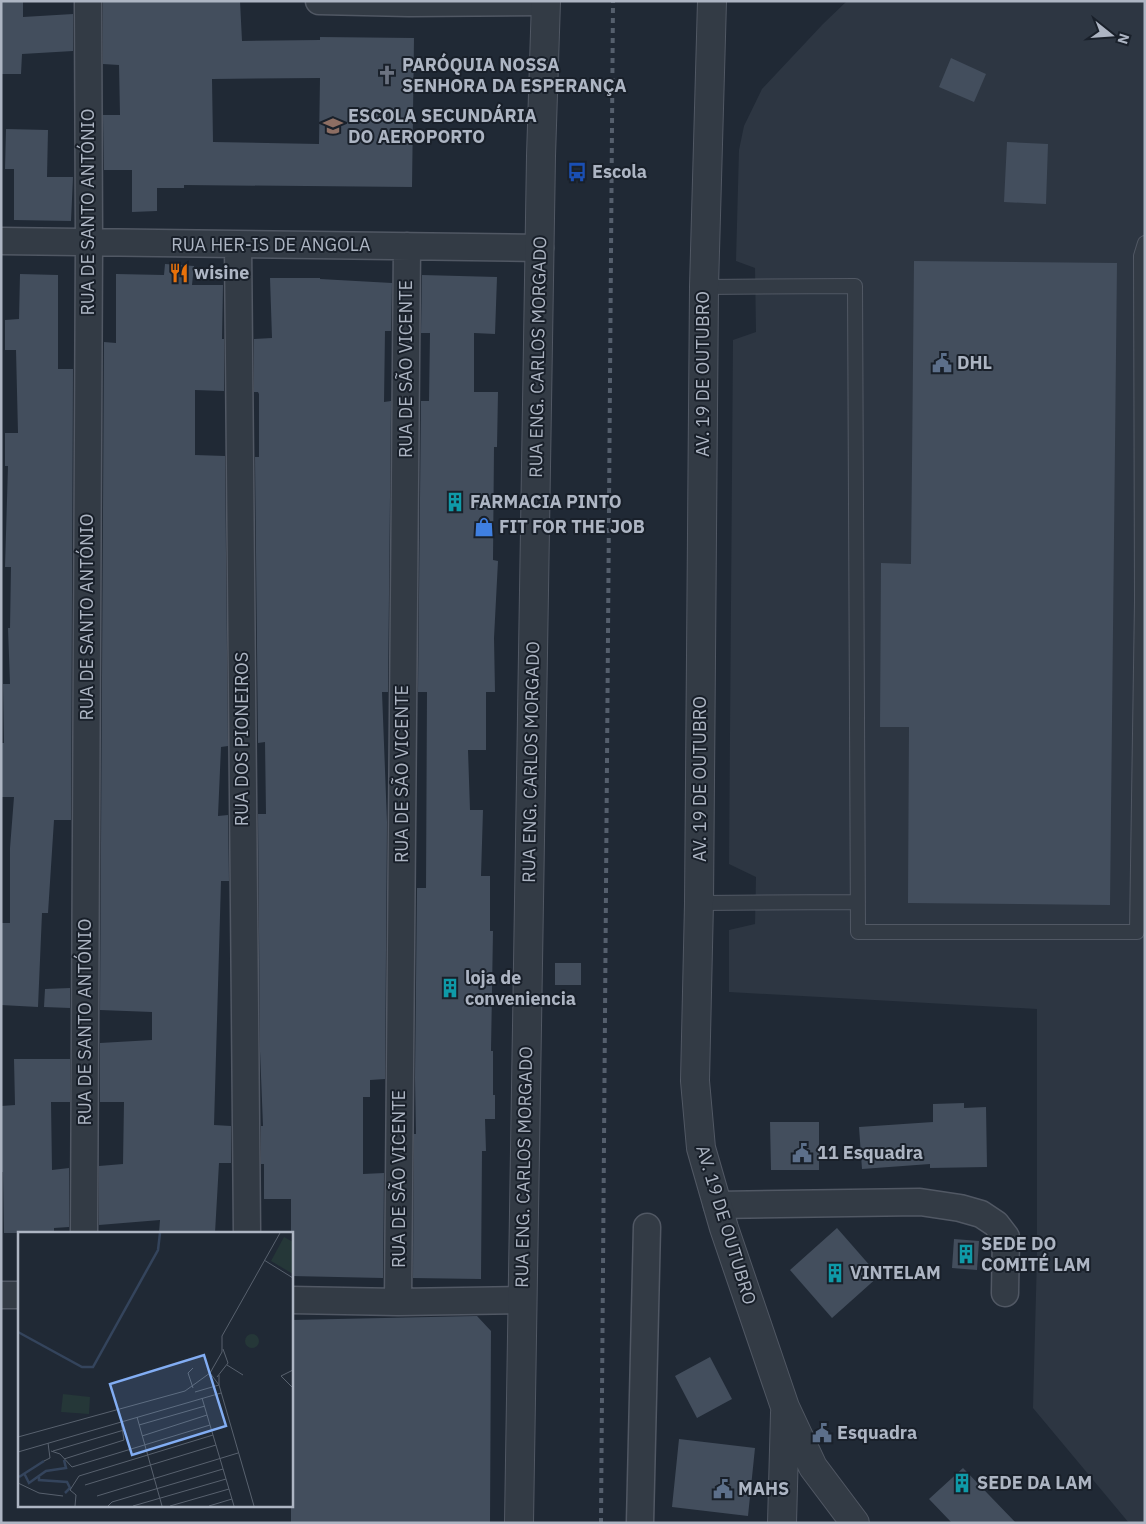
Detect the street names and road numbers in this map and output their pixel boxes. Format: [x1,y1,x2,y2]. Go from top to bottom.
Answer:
street label: RUA DE SANTO ANTÓNIO [76,108,99,316]
street label: RUA HER-IS DE ANGOLA [171,233,371,256]
street label: RUA ENG. CARLOS MORGADO [524,236,551,478]
street label: RUA DE SÃO VICENTE [394,280,417,458]
street label: AV. 19 DE OUTUBRO [691,291,714,457]
street label: RUA DE SANTO ANTÓNIO [75,513,98,721]
street label: RUA ENG. CARLOS MORGADO [517,641,544,883]
street label: RUA DOS PIONEIROS [230,652,253,826]
street label: RUA DE SÃO VICENTE [390,685,413,863]
street label: AV. 19 DE OUTUBRO [688,696,711,862]
street label: RUA DE SANTO ANTÓNIO [73,918,96,1126]
street label: RUA ENG. CARLOS MORGADO [510,1046,537,1288]
street label: RUA DE SÃO VICENTE [387,1090,410,1268]
street label: AV. 19 DE OUTUBRO [691,1142,762,1307]

